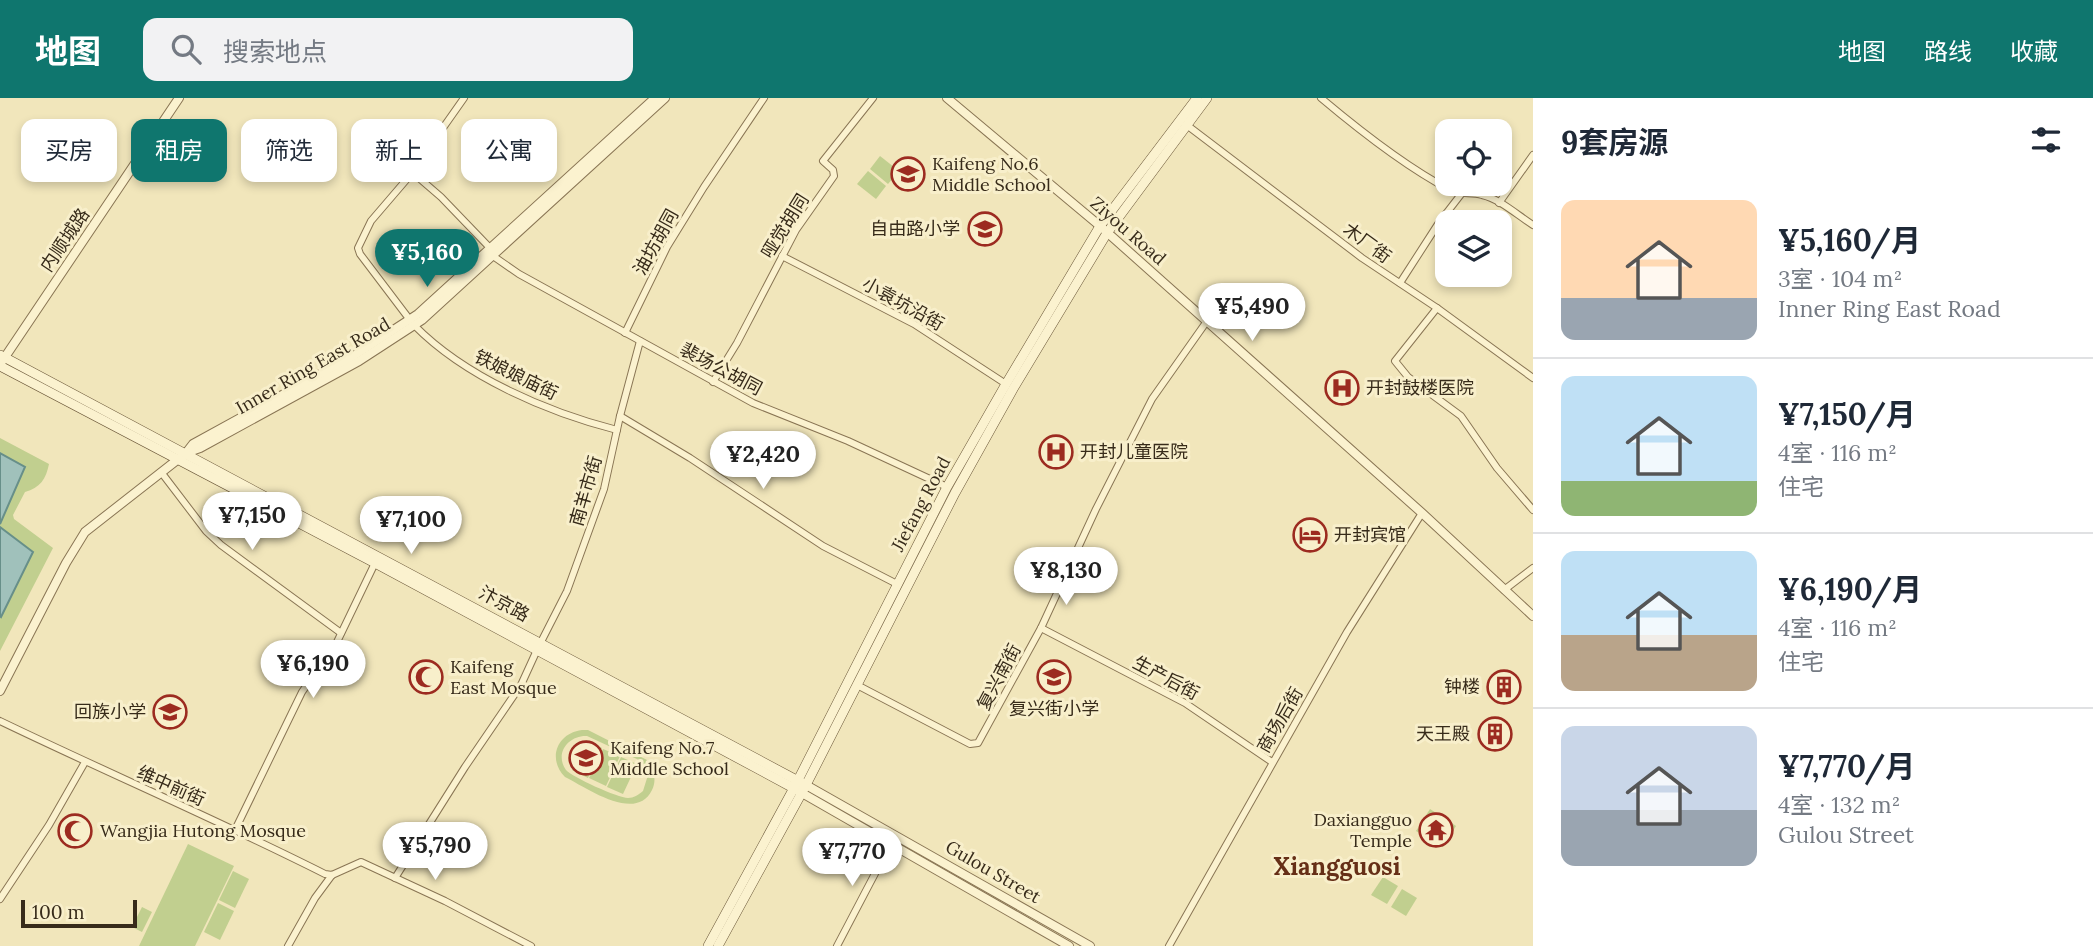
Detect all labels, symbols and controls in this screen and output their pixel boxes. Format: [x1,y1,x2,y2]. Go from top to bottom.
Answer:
search box [143,18,633,81]
text: 地图 [35,30,101,72]
icon: search [167,30,205,68]
text: 搜索地点 [223,35,327,68]
text: 地图 [1838,36,1886,67]
text: 路线 [1924,36,1972,67]
text: 收藏 [2010,36,2058,67]
chip: 买房 [21,119,117,182]
chip: 租房 [131,119,227,182]
chip: 筛选 [241,119,337,182]
chip: 新上 [351,119,447,182]
chip: 公寓 [461,119,557,182]
map controls [1435,119,1512,287]
button: locate [1435,119,1512,196]
icon: filters [2027,121,2065,159]
text: 9套房源 [1561,123,1668,161]
place label: Kaifeng No.6 Middle School [932,152,1051,196]
school or university icon: Kaifeng No.6 Middle School [889,155,927,193]
street label: 哑觉胡同 [756,189,813,262]
street label: Ziyou Road [1086,191,1171,270]
street label: 内顺城路 [35,203,94,276]
street label: 油坊胡同 [628,205,683,279]
school or university icon: 自由路小学 [966,210,1004,248]
button: layers [1435,210,1512,287]
place label: 自由路小学 [870,217,960,240]
street label: 木厂街 [1339,217,1396,268]
text: ¥5,160/月 [1778,221,1921,259]
icon: home [1617,228,1701,312]
pin: ¥5,160 [370,230,484,289]
text: ¥5,160 [391,237,463,266]
text: 3室 · 104 m² [1778,264,1902,293]
street label: 小袁坑沿街 [858,272,948,335]
pin: ¥5,490 [1195,284,1309,343]
text: ¥5,490 [1214,291,1290,320]
text: Inner Ring East Road [1778,294,2001,323]
street label: Inner Ring East Road [232,312,394,419]
street label: 裴场公胡同 [676,337,766,400]
street label: 铁娘娘庙街 [471,344,562,405]
hospital icon: 开封鼓楼医院 [1323,369,1361,407]
place label: 开封鼓楼医院 [1366,376,1474,399]
text: ¥7,150/月 [1778,395,1916,433]
icon: home [1617,404,1701,488]
pin: ¥2,420 [706,432,820,491]
hospital icon: 开封儿童医院 [1037,433,1075,471]
text: 4室 · 116 m² [1778,438,1897,467]
text: ¥2,420 [726,439,800,468]
place label: 开封儿童医院 [1080,440,1188,463]
street label: Jiefang Road [885,452,955,556]
street label: 南羊市街 [565,453,606,529]
text: 住宅 [1778,472,1824,501]
pin: ¥7,150 [195,492,309,552]
pin: ¥7,100 [354,496,468,556]
text: ¥7,150 [218,500,286,529]
text: ¥7,100 [376,504,446,533]
hotel icon: 开封宾馆 [1291,516,1329,554]
place label: 开封宾馆 [1334,523,1406,546]
pin: ¥8,130 [1009,547,1123,607]
text: ¥8,130 [1030,555,1102,584]
text: ¥6,190/月 [1778,570,1922,608]
icon: home [1617,579,1701,663]
street label: 汴京路 [475,581,533,626]
text: 4室 · 116 m² [1778,613,1897,642]
pin: ¥6,190 [256,640,370,700]
street label: 复兴南街 [972,640,1026,714]
text: 住宅 [1778,647,1824,676]
text: ¥6,190 [277,648,349,677]
street label: 生产后街 [1129,651,1203,705]
place label: Kaifeng East Mosque [450,655,557,699]
mosque icon: Kaifeng East Mosque [407,658,445,696]
school or university icon: 复兴街小学 [1035,658,1073,696]
building icon: 钟楼 [1485,668,1523,706]
place label: 钟楼 [1444,675,1480,698]
street label: 商场后街 [1252,683,1308,757]
school or university icon: 回族小学 [151,693,189,731]
place label: 复兴街小学 [1009,697,1099,720]
place label: 回族小学 [74,700,146,723]
building icon: 天王殿 [1476,715,1514,753]
place label: 天王殿 [1416,722,1470,745]
place label: Kaifeng No.7 Middle School [610,736,729,780]
school or university icon: Kaifeng No.7 Middle School [567,739,605,777]
text: ¥7,770/月 [1778,747,1915,785]
icon: home [1617,754,1701,838]
street label: 维中前街 [134,760,209,811]
text: 4室 · 132 m² [1778,790,1900,819]
place label: Daxiangguo Temple [1313,808,1412,852]
temple icon: Daxiangguo Temple [1417,811,1455,849]
mosque icon: Wangjia Hutong Mosque [56,812,94,850]
place label: Wangjia Hutong Mosque [100,819,306,842]
text: Gulou Street [1778,820,1914,849]
pin: ¥5,790 [378,822,492,882]
pin: ¥7,770 [795,828,909,888]
text: ¥5,790 [399,830,471,859]
street label: Gulou Street [941,835,1045,908]
text: ¥7,770 [818,836,886,865]
district label: Xiangguosi [1274,851,1401,882]
scale bar [21,897,136,929]
text: 100 m [32,900,85,924]

